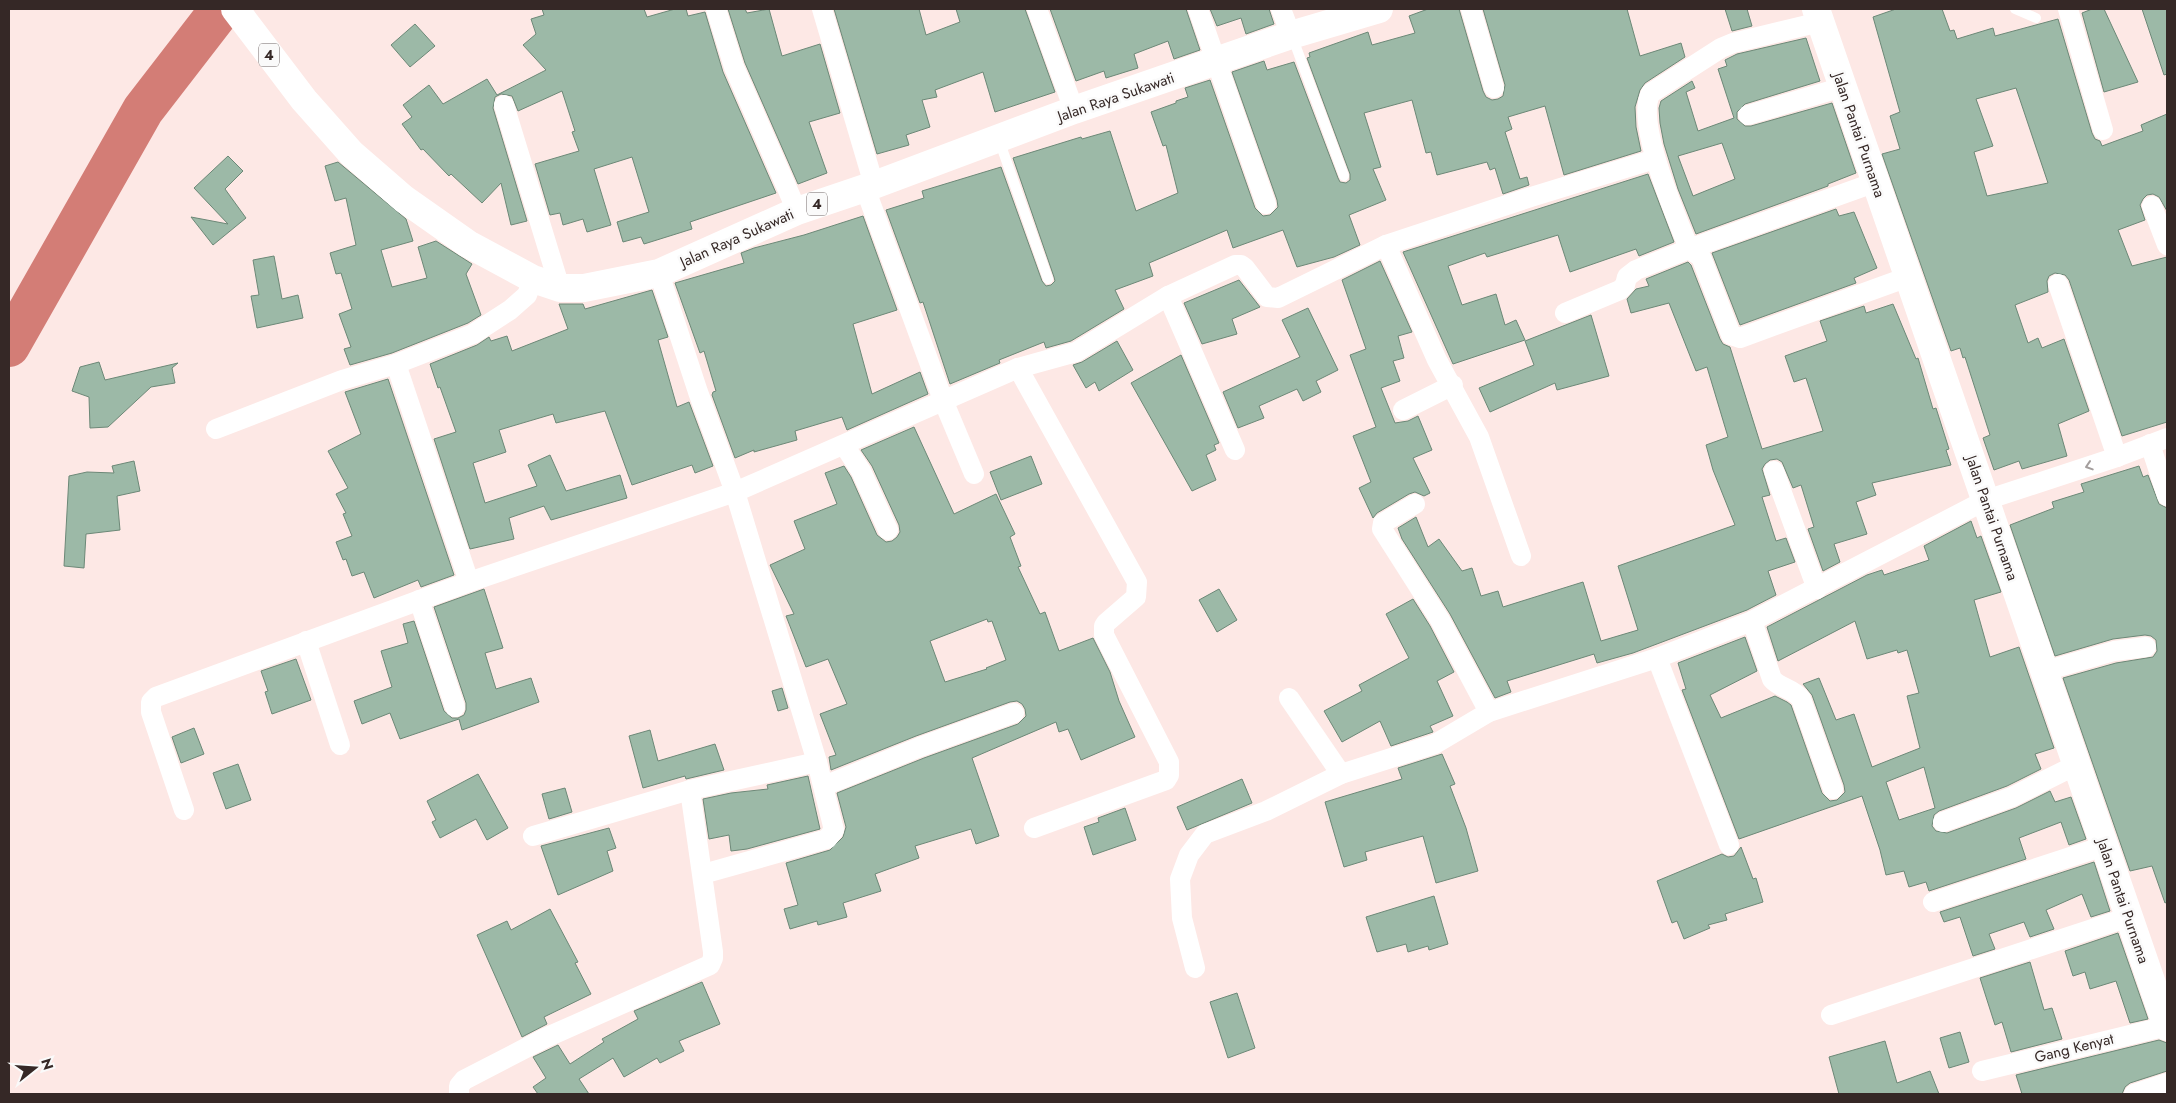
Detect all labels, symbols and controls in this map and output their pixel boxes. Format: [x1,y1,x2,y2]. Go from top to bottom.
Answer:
road number: 4 [259,44,279,66]
street label: Jalan Raya Sukawati [1053,67,1177,128]
street label: Jalan Pantai Purnama [1827,68,1891,200]
road number: 4 [807,192,827,215]
street label: Jalan Raya Sukawati [675,203,797,274]
street label: Jalan Pantai Purnama [1960,451,2024,583]
one-way arrow [2085,461,2093,471]
street label: Jalan Pantai Purnama [2091,834,2155,966]
street label: Gang Kenyat [2032,1027,2116,1068]
north arrow [10,1043,60,1093]
text: N [36,1056,59,1072]

